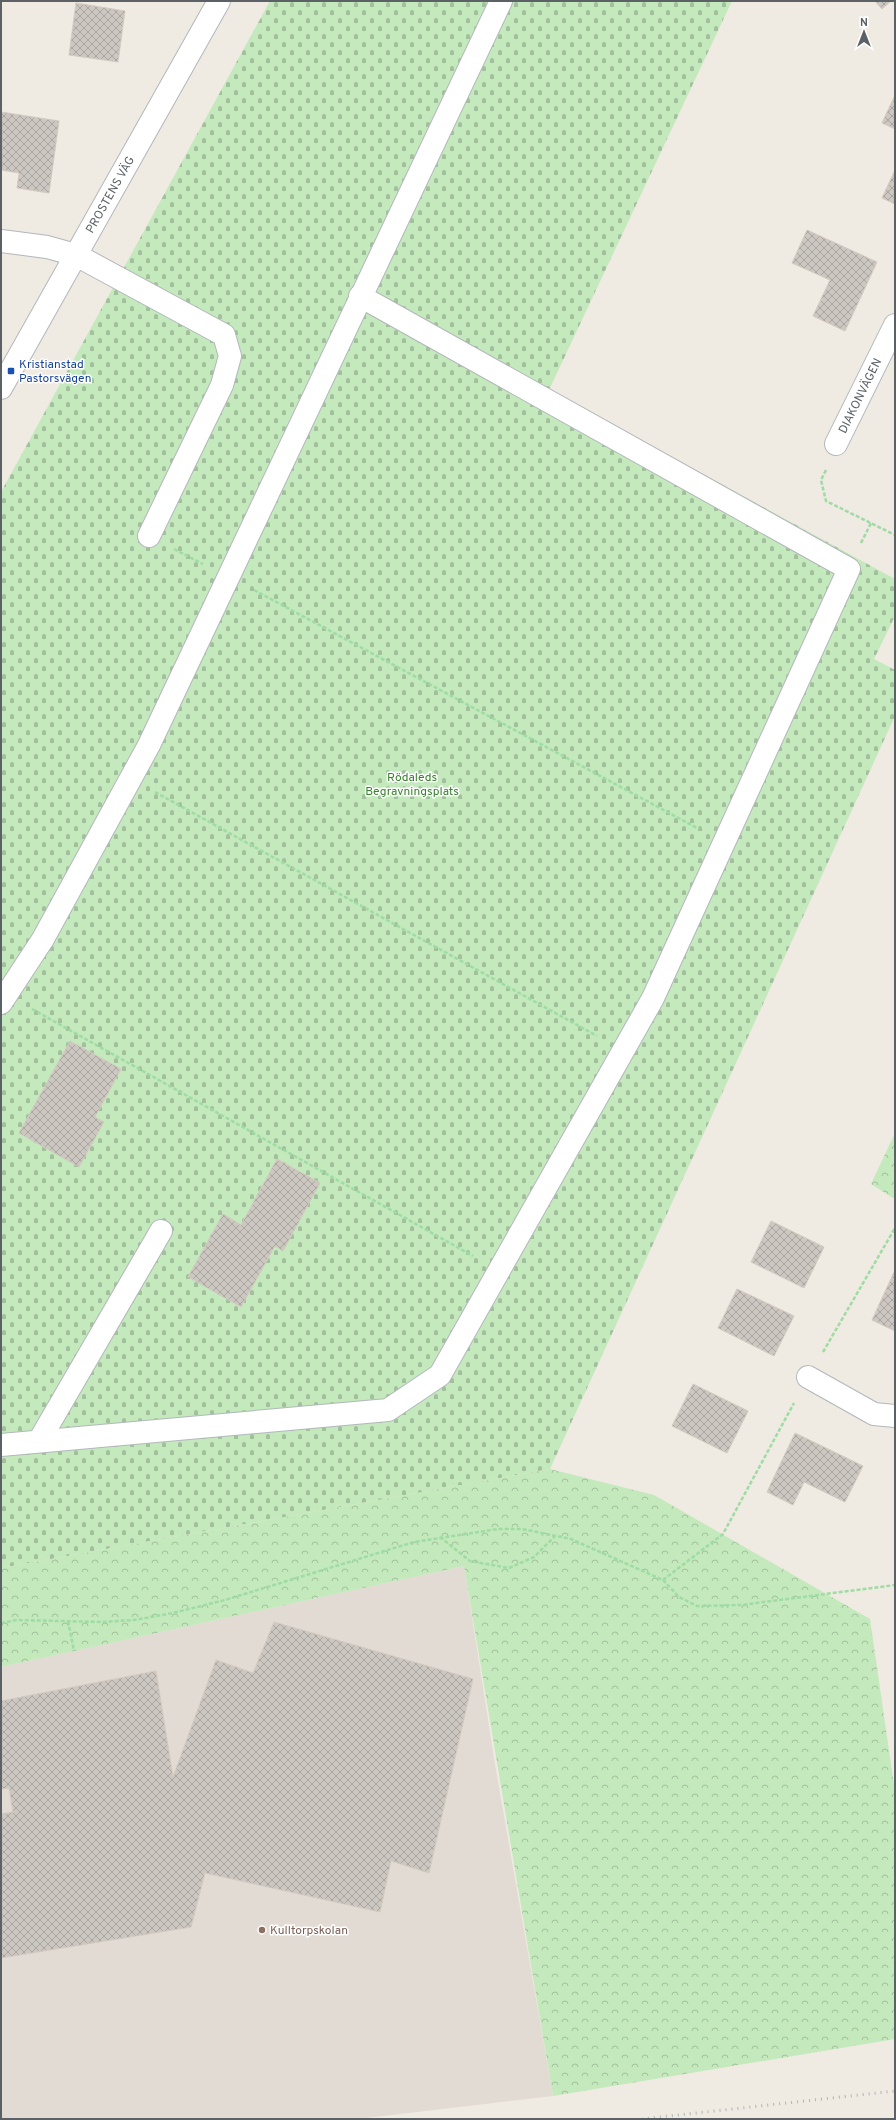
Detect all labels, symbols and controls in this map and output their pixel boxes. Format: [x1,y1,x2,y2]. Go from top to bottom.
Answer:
north arrow [844,12,884,52]
text: N [860,16,868,30]
street label: PROSTENS VÄG [83,154,139,236]
street label: DIAKONVÄGEN [835,356,886,436]
place label: Kristianstad Pastorsvägen [19,357,91,387]
marker: Kristianstad Pastorsvägen [6,366,16,376]
park label: Rödaleds Begravningsplats [365,770,459,800]
place label: Kulltorpskolan [270,1923,348,1939]
marker: Kulltorpskolan [257,1925,267,1935]

